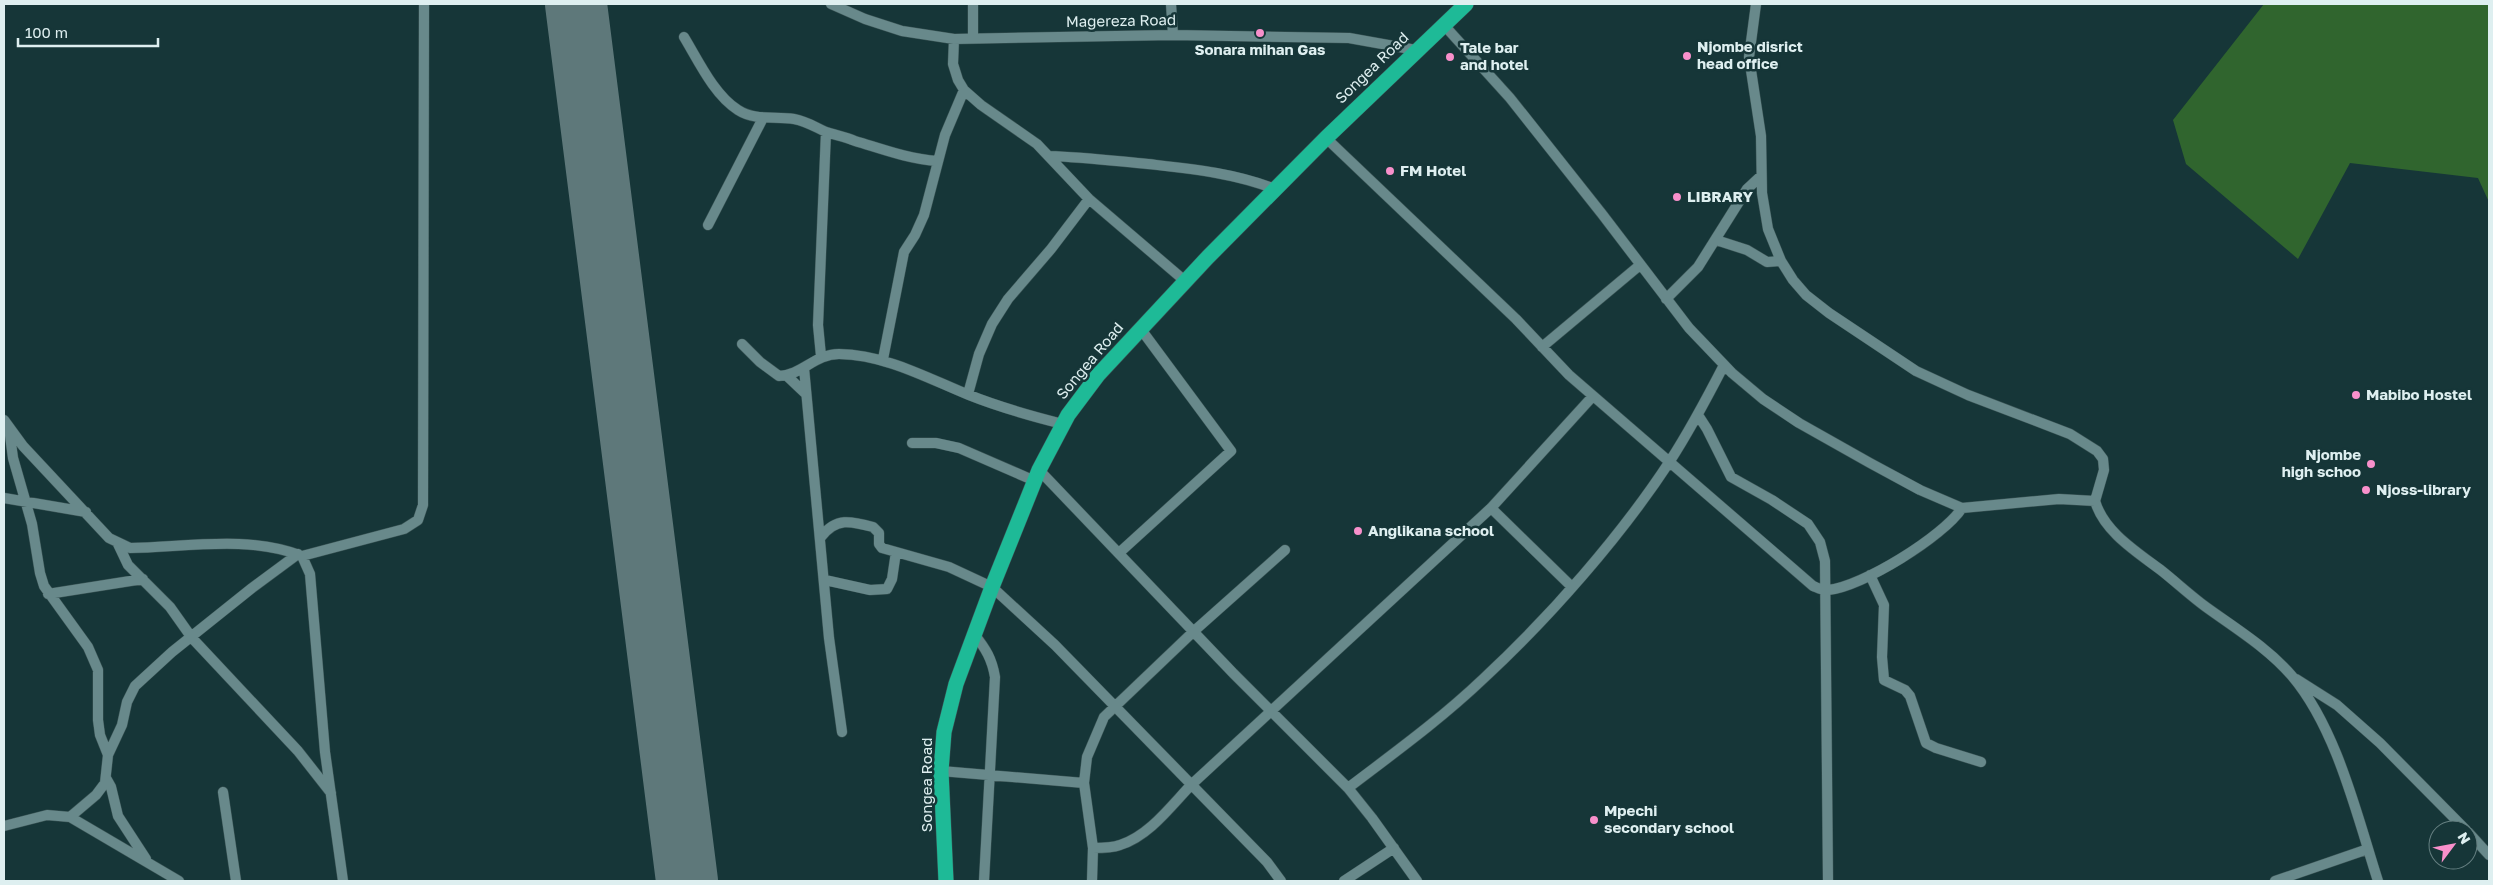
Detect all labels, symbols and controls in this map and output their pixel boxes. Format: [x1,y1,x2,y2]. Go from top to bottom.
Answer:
street label: Magereza Road [1066,10,1176,30]
scale bar [18,15,158,47]
text: 100 m [25,23,68,41]
marker: Sonara mihan Gas [1254,27,1266,39]
street label: Songea Road [1331,28,1412,107]
place label: Njombe disrict head office [1697,37,1803,72]
place label: Tale bar and hotel [1460,38,1529,73]
place label: Sonara mihan Gas [1195,40,1325,58]
marker: Njombe disrict head office [1681,50,1693,62]
marker: Tale bar and hotel [1444,51,1456,63]
place label: FM Hotel [1400,161,1466,179]
marker: FM Hotel [1384,165,1396,177]
place label: LIBRARY [1687,187,1753,205]
marker: LIBRARY [1671,191,1683,203]
street label: Songea Road [1052,318,1127,402]
place label: Mabibo Hostel [2366,385,2472,403]
marker: Mabibo Hostel [2350,389,2362,401]
place label: Njombe high schoo [2282,445,2361,480]
marker: Njombe high schoo [2365,458,2377,470]
place label: Njoss-library [2376,480,2471,498]
marker: Njoss-library [2360,484,2372,496]
place label: Anglikana school [1368,521,1494,539]
marker: Anglikana school [1352,525,1364,537]
street label: Songea Road [917,738,935,832]
place label: Mpechi secondary school [1604,801,1734,836]
marker: Mpechi secondary school [1588,814,1600,826]
north arrow [2428,820,2478,870]
text: N [2454,829,2474,847]

